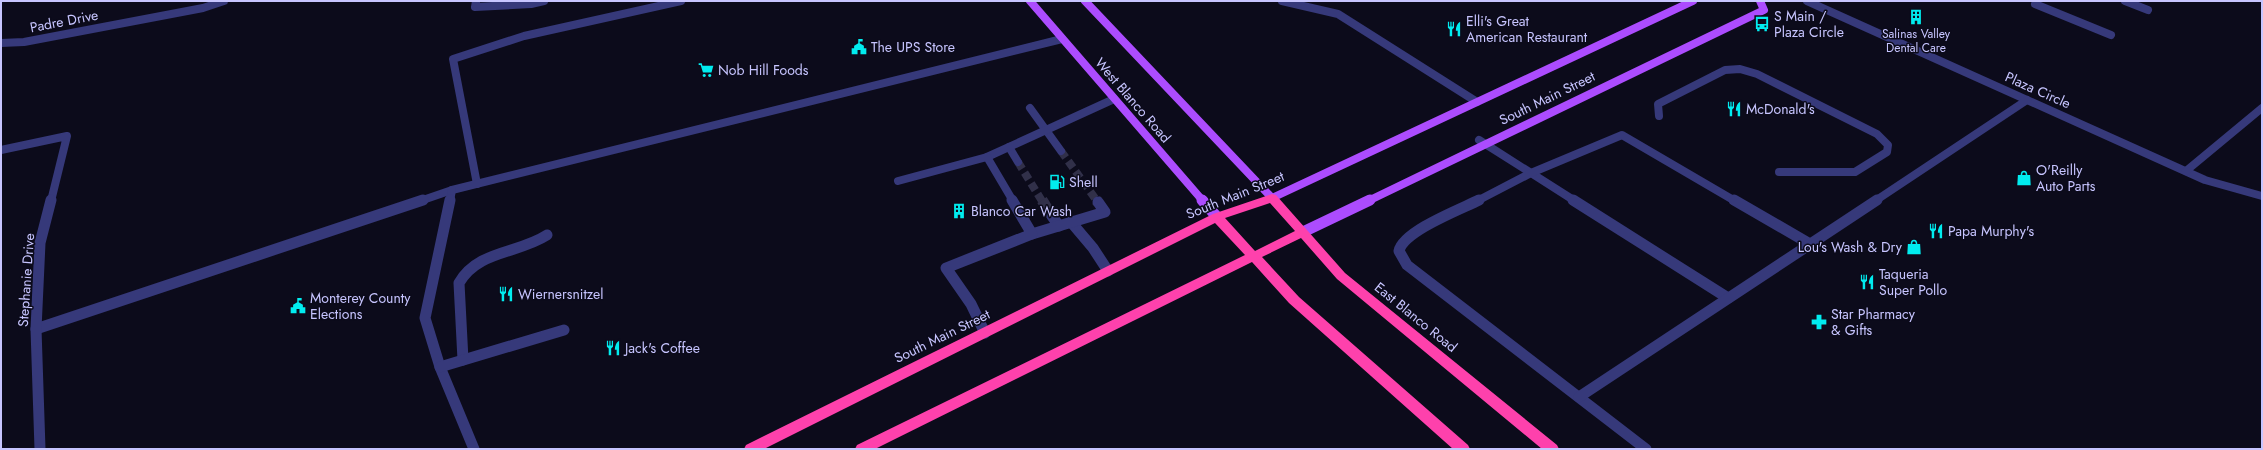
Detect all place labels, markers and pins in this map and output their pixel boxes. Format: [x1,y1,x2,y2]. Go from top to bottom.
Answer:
place label: S Main / Plaza Circle [1774,6,1844,42]
building icon: Salinas Valley Dental Care [1907,8,1925,26]
place label: Elli's Great American Restaurant [1466,11,1588,47]
bus stop icon: S Main / Plaza Circle [1753,15,1771,33]
restaurant icon: Elli's Great American Restaurant [1445,20,1463,38]
place label: Salinas Valley Dental Care [1882,25,1951,57]
place label: The UPS Store [871,37,955,57]
public building icon: The UPS Store [850,38,868,56]
place label: Nob Hill Foods [718,60,809,80]
supermarket icon: Nob Hill Foods [697,61,715,79]
place label: McDonald's [1746,99,1815,119]
restaurant icon: McDonald's [1725,100,1743,118]
place label: O'Reilly Auto Parts [2036,160,2096,196]
shop icon: O'Reilly Auto Parts [2015,169,2033,187]
place label: Shell [1069,172,1098,192]
fuel station icon: Shell [1048,173,1066,191]
place label: Blanco Car Wash [971,201,1072,221]
building icon: Blanco Car Wash [950,202,968,220]
place label: Papa Murphy's [1948,221,2034,241]
restaurant icon: Papa Murphy's [1927,222,1945,240]
place label: Lou's Wash & Dry [1798,237,1903,257]
shop icon: Lou's Wash & Dry [1905,238,1923,256]
place label: Taqueria Super Pollo [1879,264,1948,300]
restaurant icon: Taqueria Super Pollo [1858,273,1876,291]
place label: Wiernersnitzel [518,284,604,304]
restaurant icon: Wiernersnitzel [497,285,515,303]
place label: Monterey County Elections [310,288,411,324]
public building icon: Monterey County Elections [289,297,307,315]
place label: Star Pharmacy & Gifts [1831,304,1916,340]
pharmacy icon: Star Pharmacy & Gifts [1810,313,1828,331]
place label: Jack's Coffee [623,338,700,358]
restaurant icon: Jack's Coffee [604,339,622,357]

